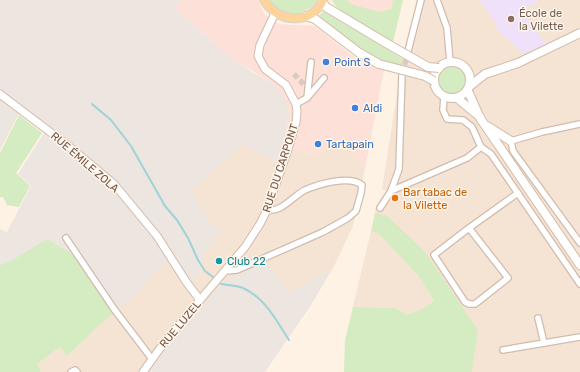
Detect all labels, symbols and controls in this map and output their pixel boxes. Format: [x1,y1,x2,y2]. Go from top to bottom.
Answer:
place label: École de la Vilette [519,7,564,33]
marker: École de la Vilette [506,14,516,24]
place label: Point S [334,56,371,69]
marker: Point S [321,57,331,67]
place label: Aldi [363,102,382,115]
marker: Aldi [350,103,360,113]
street label: RUE DU CARPONT [260,122,301,214]
street label: RUE ÉMILE ZOLA [48,129,122,196]
place label: Tartapain [326,138,374,151]
marker: Tartapain [313,139,323,149]
place label: Bar tabac de la Vilette [403,186,467,212]
marker: Bar tabac de la Vilette [390,193,400,203]
place label: Club 22 [227,255,266,268]
marker: Club 22 [214,256,224,266]
street label: RUE LUZEL [157,298,204,351]

